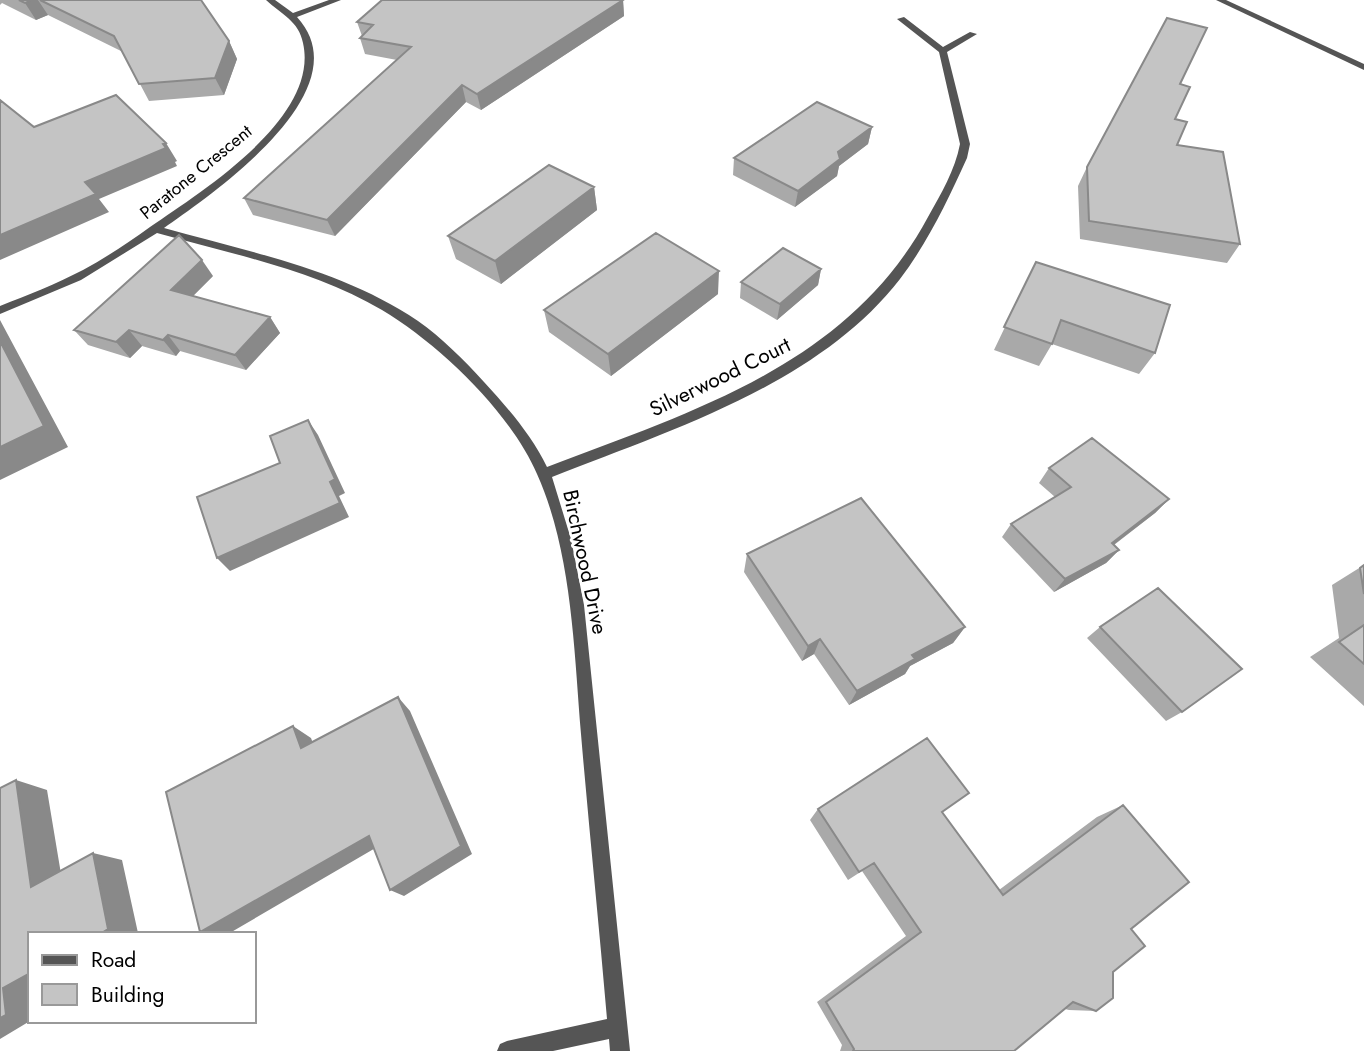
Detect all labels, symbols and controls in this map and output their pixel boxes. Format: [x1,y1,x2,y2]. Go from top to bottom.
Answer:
street label: Paratone Crescent [134,118,258,225]
street label: Silverwood Court [644,330,796,424]
street label: Birchwood Drive [555,487,615,637]
legend [28,932,256,1023]
text: Road [91,945,136,975]
text: Building [91,980,164,1010]

